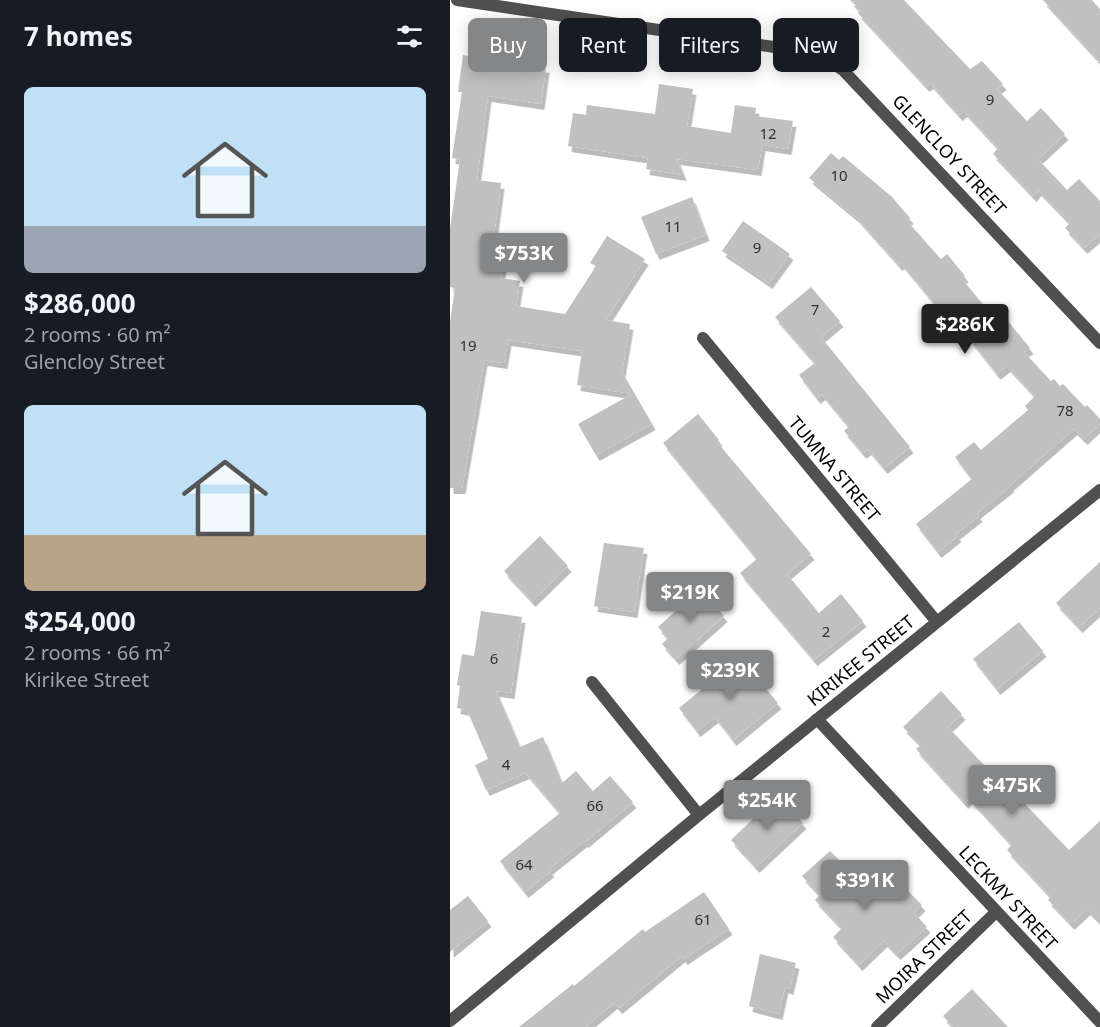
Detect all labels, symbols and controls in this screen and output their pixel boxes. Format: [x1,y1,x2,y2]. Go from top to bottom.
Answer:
text: 7 homes [24,18,133,54]
chip: Buy [468,18,547,72]
chip: Rent [559,18,647,72]
chip: Filters [659,18,761,72]
chip: New [773,18,859,72]
icon: filters [393,20,426,53]
street label: GLENCLOY STREET [888,89,1012,220]
house number: 9 [986,89,994,109]
house number: 12 [759,123,777,143]
icon: home [171,126,279,234]
house number: 10 [830,165,848,185]
house number: 11 [664,216,682,236]
pin: $753K [482,233,566,284]
house number: 9 [753,237,761,257]
text: $753K [494,239,554,266]
text: $286,000 [24,285,136,321]
house number: 7 [811,299,819,319]
pin: $286K [923,304,1007,355]
text: $286K [935,310,995,337]
text: 2 rooms · 60 m² [24,321,171,348]
house number: 19 [459,335,477,355]
text: Glencloy Street [24,348,165,375]
house number: 78 [1056,400,1074,420]
street label: TUMNA STREET [784,411,886,526]
icon: home [171,444,279,552]
pin: $219K [648,572,732,623]
text: $219K [660,578,720,605]
text: $254,000 [24,603,136,639]
street label: KIRIKEE STREET [802,610,919,711]
house number: 2 [822,621,830,641]
text: 2 rooms · 66 m² [24,639,171,666]
house number: 6 [490,648,498,668]
pin: $239K [688,650,772,701]
text: $239K [700,656,760,683]
text: Kirikee Street [24,666,149,693]
house number: 4 [502,754,511,774]
pin: $475K [970,765,1054,816]
text: $475K [982,771,1042,798]
pin: $254K [725,780,809,831]
text: $254K [737,786,797,813]
house number: 66 [586,795,604,815]
street label: LECKMY STREET [954,840,1063,955]
house number: 64 [515,854,533,874]
pin: $391K [823,860,907,911]
text: $391K [835,866,895,893]
street label: MOIRA STREET [870,904,977,1008]
house number: 61 [694,909,712,929]

